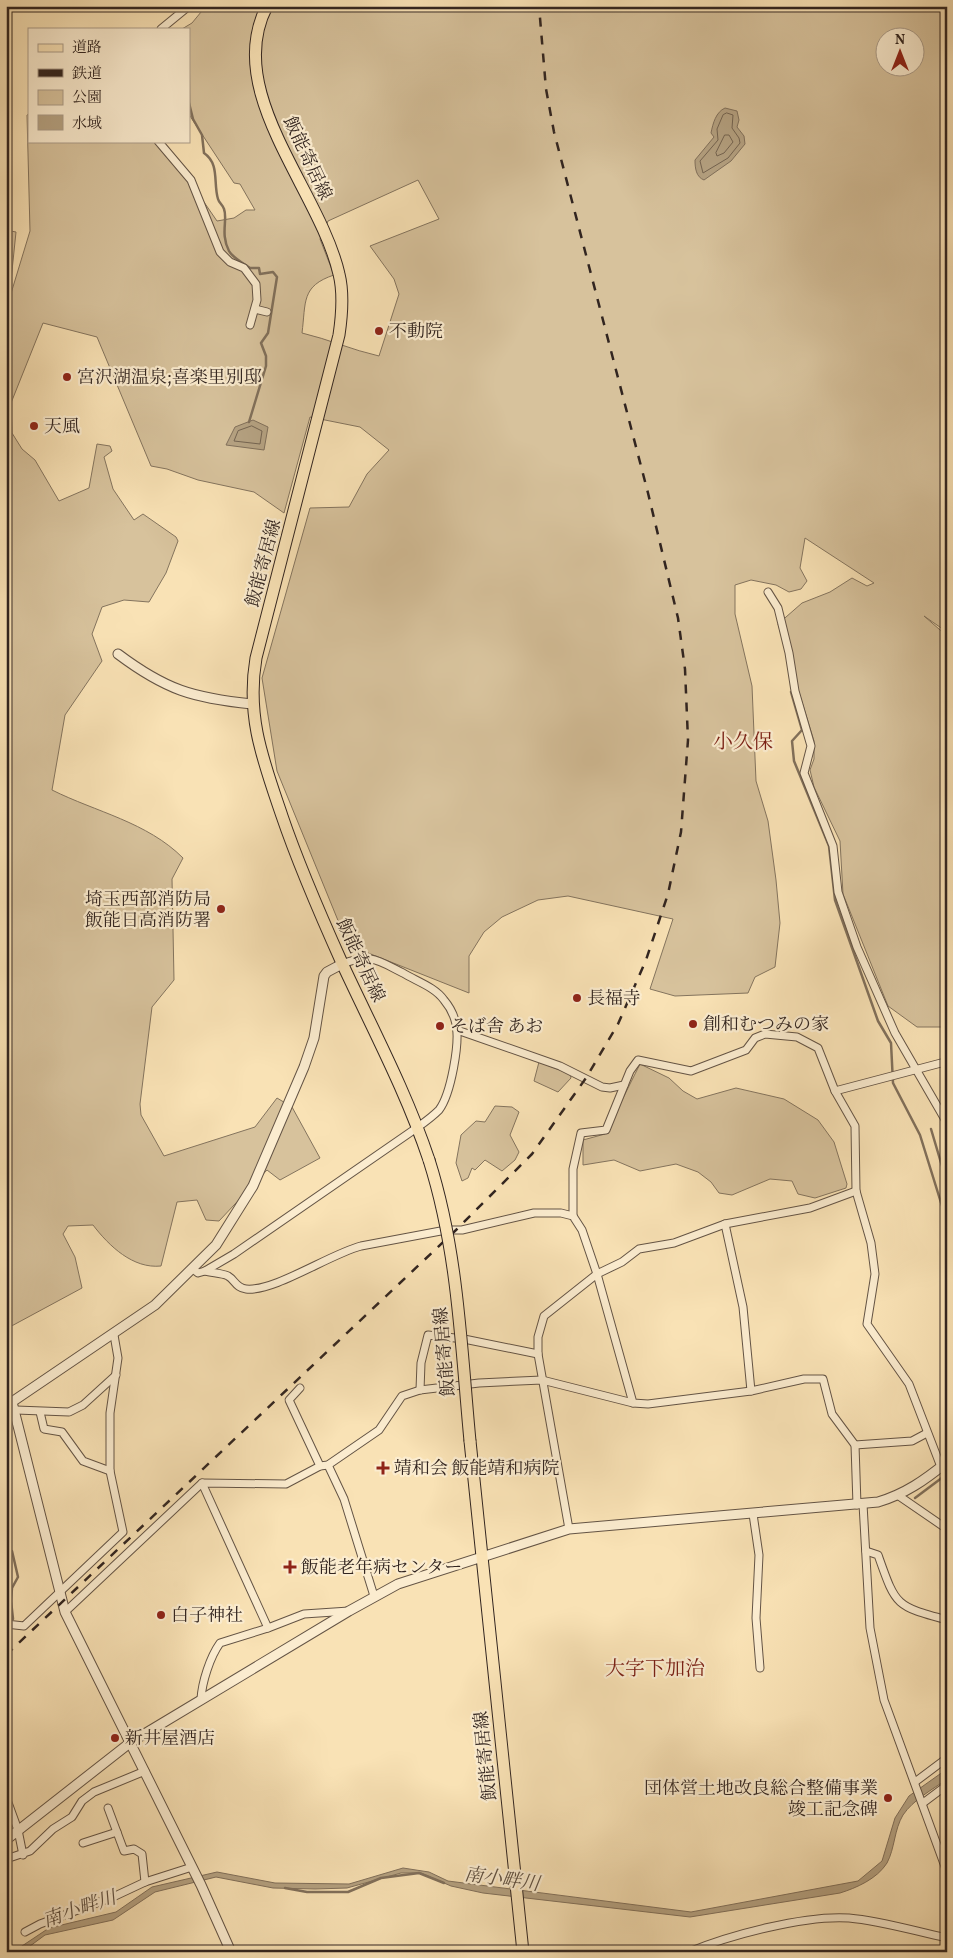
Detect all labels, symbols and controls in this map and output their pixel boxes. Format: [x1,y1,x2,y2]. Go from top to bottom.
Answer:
legend [28,28,190,142]
north arrow [876,28,926,78]
text: N [895,31,905,50]
text: 道路 [72,38,102,59]
text: 鉄道 [72,64,102,85]
text: 公園 [72,88,102,109]
street label: 飯能寄居線 [276,113,337,205]
text: 水域 [72,114,102,135]
place label: 不動院 [389,320,443,345]
marker: 不動院 [373,325,385,337]
place label: 宮沢湖温泉;喜楽里別邸 [77,366,262,391]
marker: 宮沢湖温泉;喜楽里別邸 [61,371,73,383]
place label: 天風 [44,415,80,440]
marker: 天風 [28,420,40,432]
street label: 飯能寄居線 [241,517,288,610]
district label: 小久保 [713,729,773,757]
place label: 埼玉西部消防局 飯能日高消防署 [85,888,211,934]
marker: 埼玉西部消防局 飯能日高消防署 [215,903,227,915]
street label: 飯能寄居線 [329,915,390,1007]
place label: 長福寺 [587,987,641,1012]
marker: 長福寺 [571,992,583,1004]
place label: 創和むつみの家 [703,1013,829,1038]
place label: そば舎 あお [450,1015,544,1040]
marker: 創和むつみの家 [687,1018,699,1030]
marker: そば舎 あお [434,1020,446,1032]
street label: 飯能寄居線 [429,1306,462,1398]
place label: 靖和会 飯能靖和病院 [394,1457,560,1482]
marker: 靖和会 飯能靖和病院 [376,1461,390,1475]
place label: 飯能老年病センター [301,1556,462,1581]
marker: 飯能老年病センター [283,1560,297,1574]
place label: 白子神社 [171,1604,243,1629]
marker: 白子神社 [155,1609,167,1621]
district label: 大字下加治 [605,1656,705,1684]
street label: 飯能寄居線 [469,1710,504,1802]
place label: 新井屋酒店 [125,1727,215,1752]
marker: 新井屋酒店 [109,1732,121,1744]
place label: 団体営土地改良総合整備事業 竣工記念碑 [644,1777,878,1823]
marker: 団体営土地改良総合整備事業 竣工記念碑 [882,1792,894,1804]
water label: 南小畔川 [462,1862,543,1898]
water label: 南小畔川 [39,1885,122,1935]

